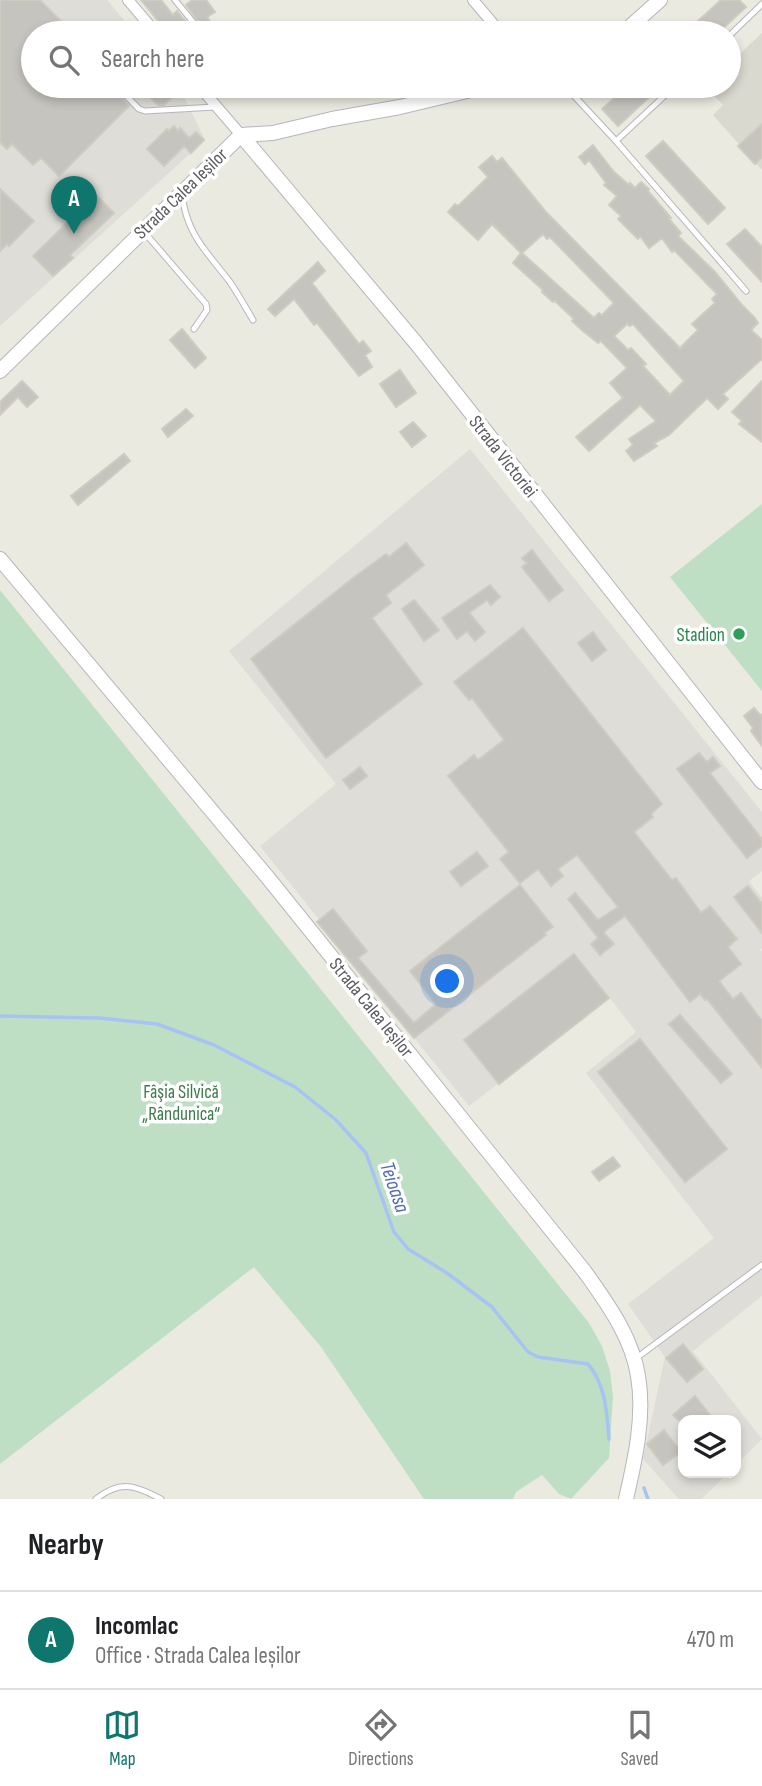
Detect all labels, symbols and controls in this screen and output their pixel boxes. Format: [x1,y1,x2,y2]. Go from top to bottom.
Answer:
search box [21,21,741,98]
icon: search [45,41,83,79]
text: Search here [101,44,204,75]
street label: Strada Calea Ieșilor [130,143,233,244]
pin: A [51,176,97,234]
street label: Strada Victoriei [464,411,542,503]
place label: Stadion [676,624,725,647]
marker: Stadion [731,626,747,642]
street label: Strada Calea Ieșilor [324,954,418,1063]
your location [430,964,464,998]
park label: Fâşia Silvică „Rândunica“ [142,1081,220,1126]
water label: Teioasa [374,1159,415,1216]
map controls [678,1415,741,1478]
button: layers [678,1415,741,1478]
text: Nearby [28,1527,104,1563]
text: Incomlac [95,1611,179,1642]
text: A [46,1626,56,1654]
text: 470 m [687,1626,734,1654]
text: Office · Strada Calea Ieșilor [95,1642,301,1670]
tab: Map [103,1706,141,1771]
tab: Directions [348,1706,414,1771]
tab: Saved [620,1706,659,1771]

